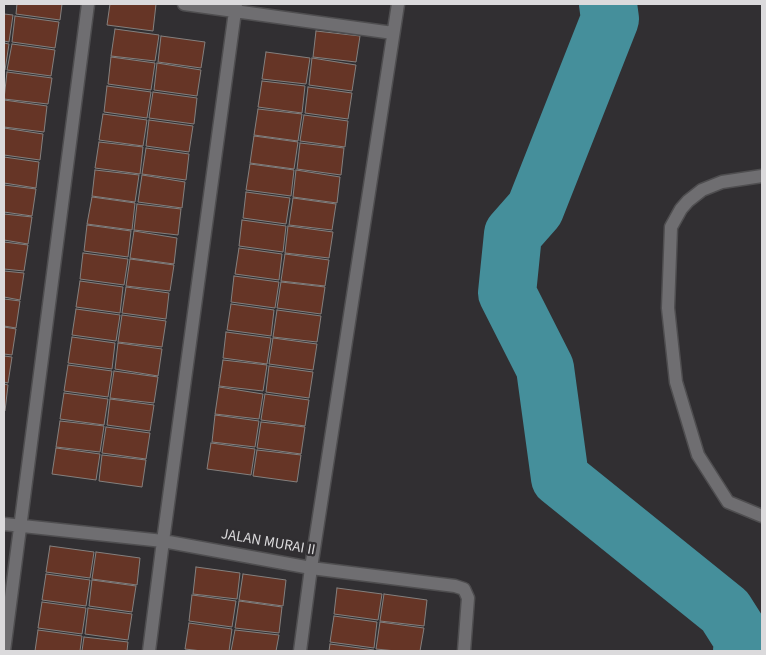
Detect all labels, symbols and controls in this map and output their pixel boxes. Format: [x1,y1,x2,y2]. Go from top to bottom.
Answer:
street label: JALAN MURAI II [219,526,317,560]

